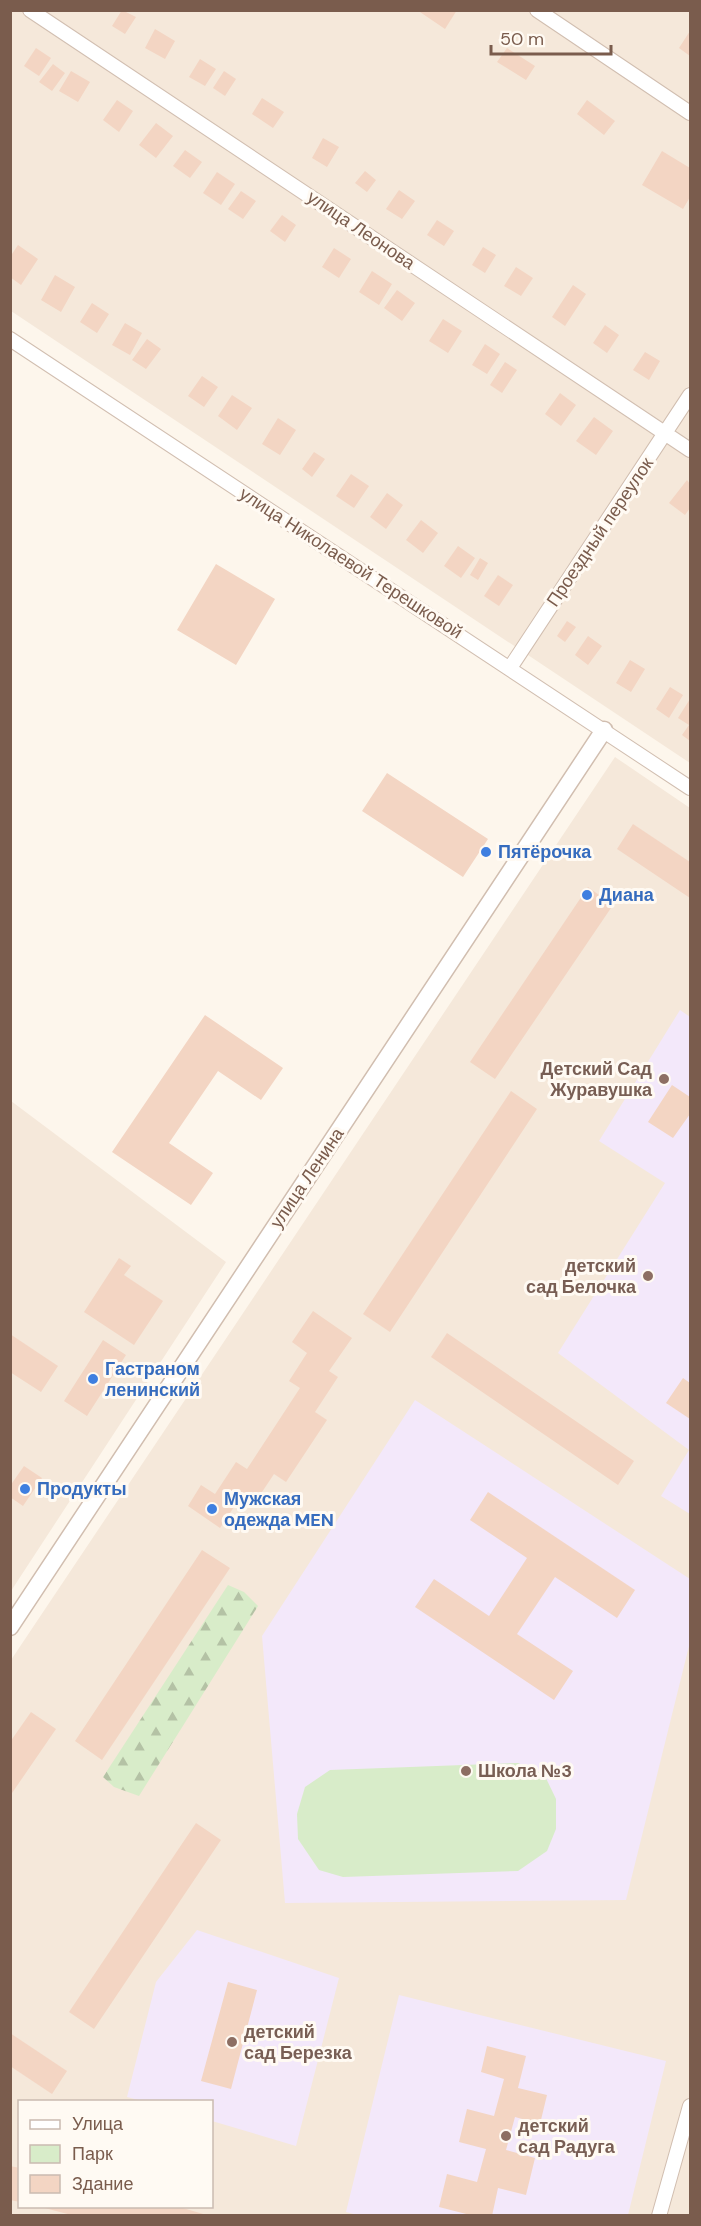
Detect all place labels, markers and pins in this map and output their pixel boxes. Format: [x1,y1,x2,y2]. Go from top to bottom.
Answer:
place label: Пятёрочка [498,840,592,864]
marker: Пятёрочка [479,845,493,859]
place label: Диана [599,883,655,907]
marker: Диана [580,888,594,902]
place label: Детский Сад Журавушка [541,1057,653,1102]
marker: Детский Сад Журавушка [657,1072,671,1086]
place label: детский сад Белочка [526,1254,637,1299]
marker: детский сад Белочка [641,1269,655,1283]
place label: Гастраном ленинский [105,1357,200,1402]
marker: Гастраном ленинский [86,1372,100,1386]
place label: Продукты [37,1477,127,1501]
marker: Продукты [18,1482,32,1496]
place label: Мужская одежда MEN [224,1487,334,1532]
marker: Мужская одежда MEN [205,1502,219,1516]
place label: Школа №3 [478,1759,572,1783]
marker: Школа №3 [459,1764,473,1778]
place label: детский сад Березка [244,2020,353,2065]
marker: детский сад Березка [225,2035,239,2049]
place label: детский сад Радуга [518,2114,616,2159]
marker: детский сад Радуга [499,2129,513,2143]

